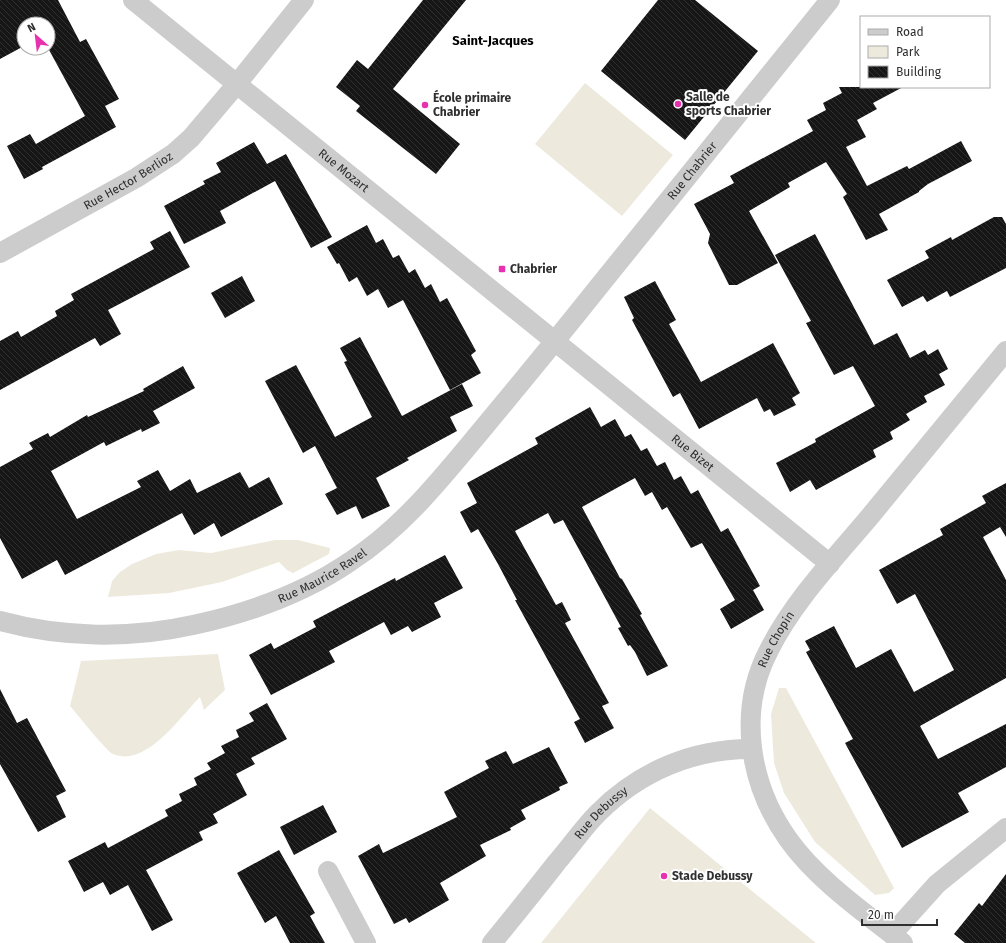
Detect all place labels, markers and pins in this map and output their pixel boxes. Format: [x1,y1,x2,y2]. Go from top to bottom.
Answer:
place label: École primaire Chabrier [433,89,511,119]
place label: Salle de sports Chabrier [686,90,771,118]
marker: Salle de sports Chabrier [673,99,683,109]
marker: École primaire Chabrier [420,100,430,110]
place label: Chabrier [510,262,557,276]
marker: Chabrier [497,264,507,274]
place label: Stade Debussy [672,869,753,883]
marker: Stade Debussy [659,871,669,881]

